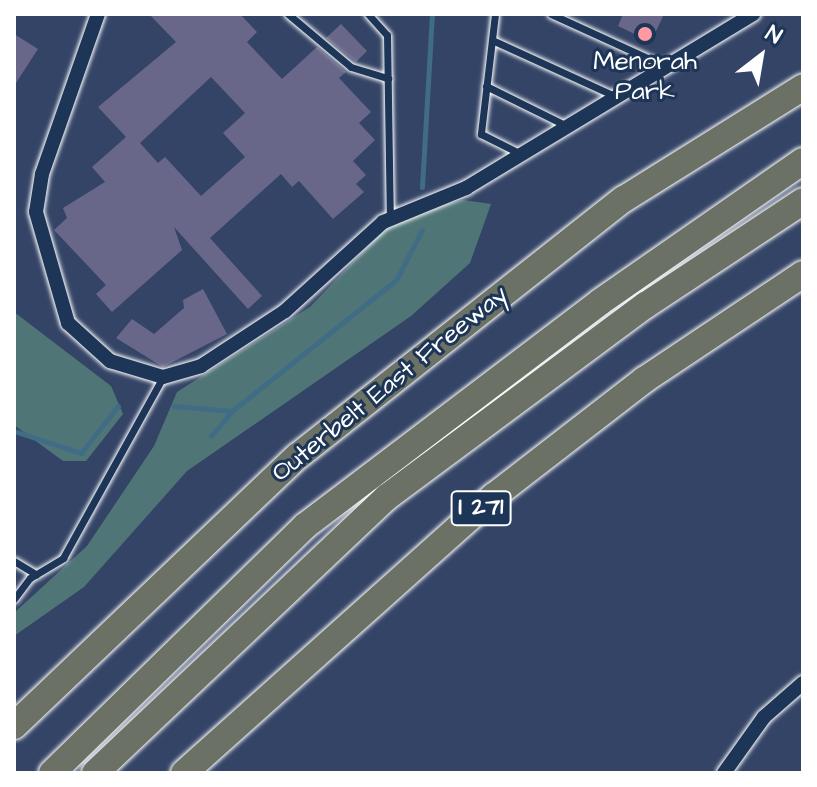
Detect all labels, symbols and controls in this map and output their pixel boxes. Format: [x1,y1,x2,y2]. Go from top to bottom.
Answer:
north arrow [721,16,801,96]
text: N [760,18,788,52]
marker: Menorah Park [636,25,654,43]
place label: Menorah Park [593,46,697,108]
street label: Outerbelt East Freeway [266,279,514,489]
road number: I 271 [449,488,513,528]

